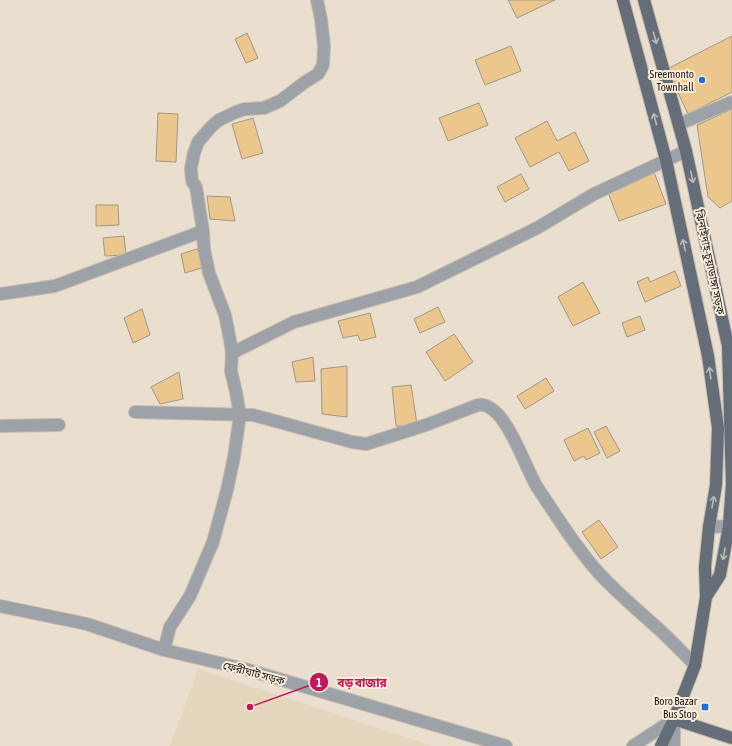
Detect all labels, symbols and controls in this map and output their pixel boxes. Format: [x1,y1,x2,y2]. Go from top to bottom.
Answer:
one-way arrow [652,31,659,44]
place label: Sreemonto Townhall [650,68,694,93]
marker: Sreemonto Townhall [697,75,707,85]
one-way arrow [651,113,658,126]
one-way arrow [688,170,696,183]
street label: ঝিনাইদাহ-চুয়াডাঙ্গা সড়ক [692,208,727,316]
one-way arrow [680,239,688,252]
one-way arrow [706,367,714,380]
one-way arrow [710,496,718,509]
one-way arrow [719,547,727,560]
street label: ফেরীঘাট সড়ক [222,659,286,687]
callout: বড় বাজার [309,670,395,694]
text: 1 [316,676,322,690]
text: বড় বাজার [336,676,388,690]
place label: Boro Bazar Bus Stop [654,695,698,720]
marker: Boro Bazar Bus Stop [700,702,710,712]

